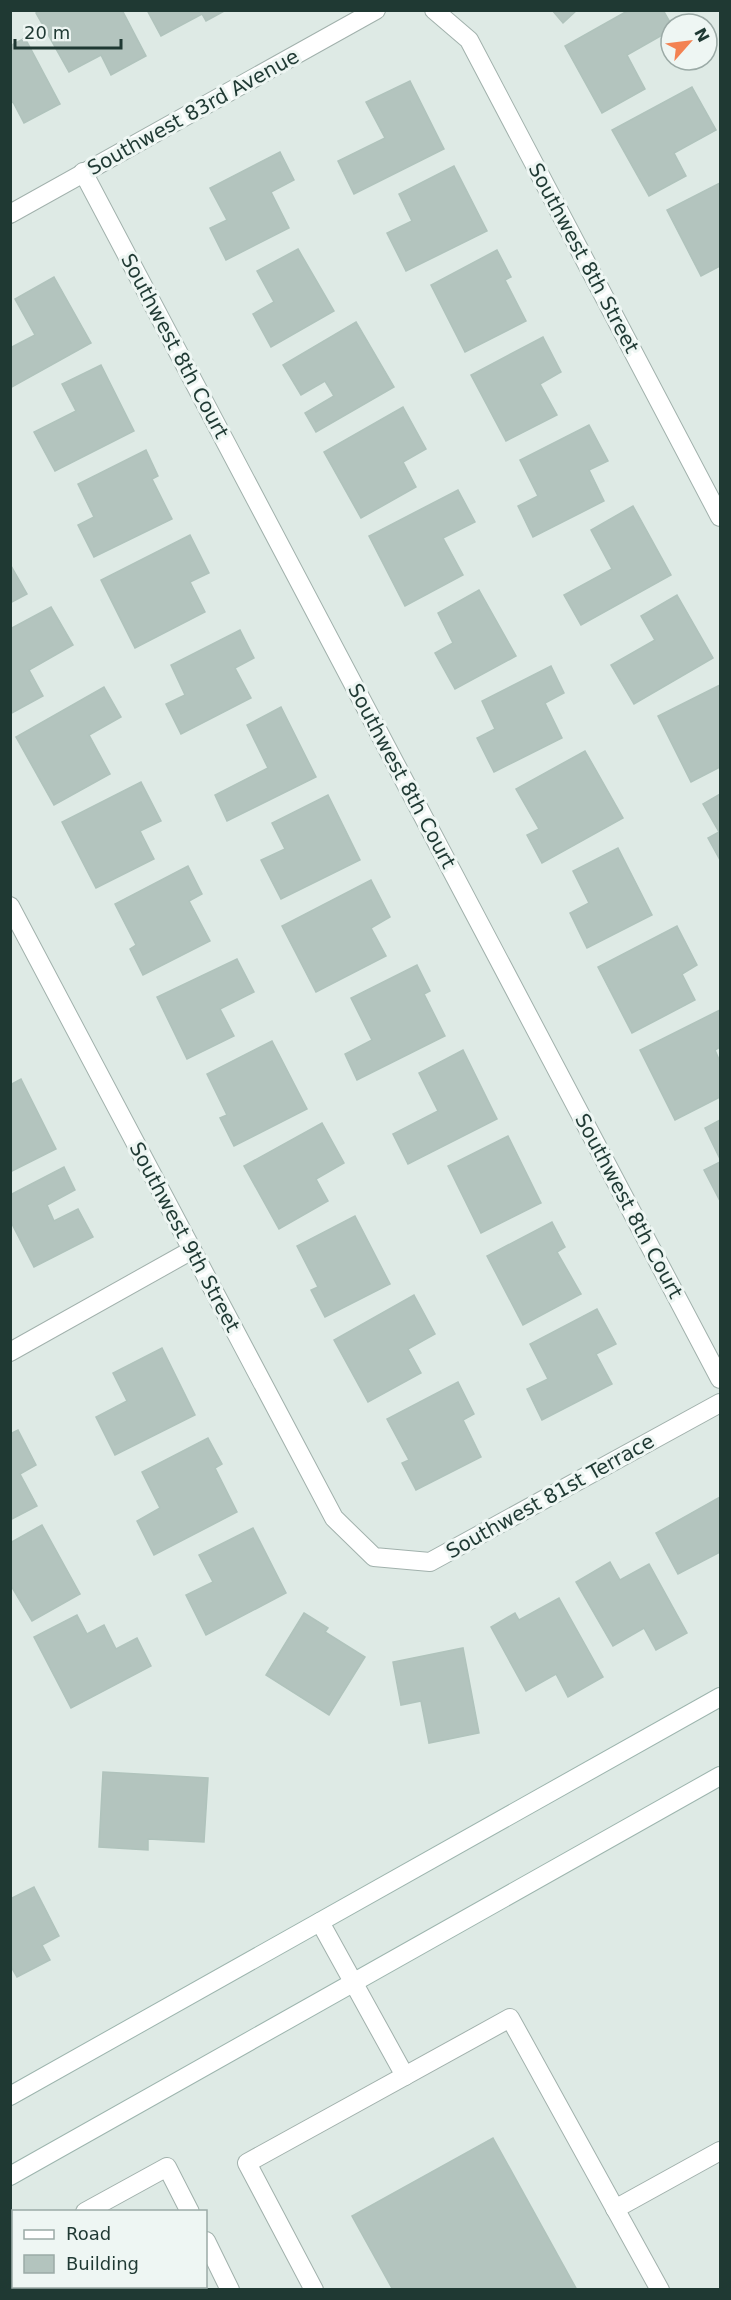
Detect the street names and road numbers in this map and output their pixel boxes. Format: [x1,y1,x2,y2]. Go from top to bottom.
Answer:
street label: Southwest 83rd Avenue [83,44,303,180]
street label: Southwest 8th Street [524,159,644,357]
street label: Southwest 8th Court [116,249,234,443]
street label: Southwest 8th Court [343,679,461,873]
street label: Southwest 8th Court [570,1109,688,1303]
street label: Southwest 9th Street [125,1138,245,1336]
street label: Southwest 81st Terrace [442,1429,658,1563]

